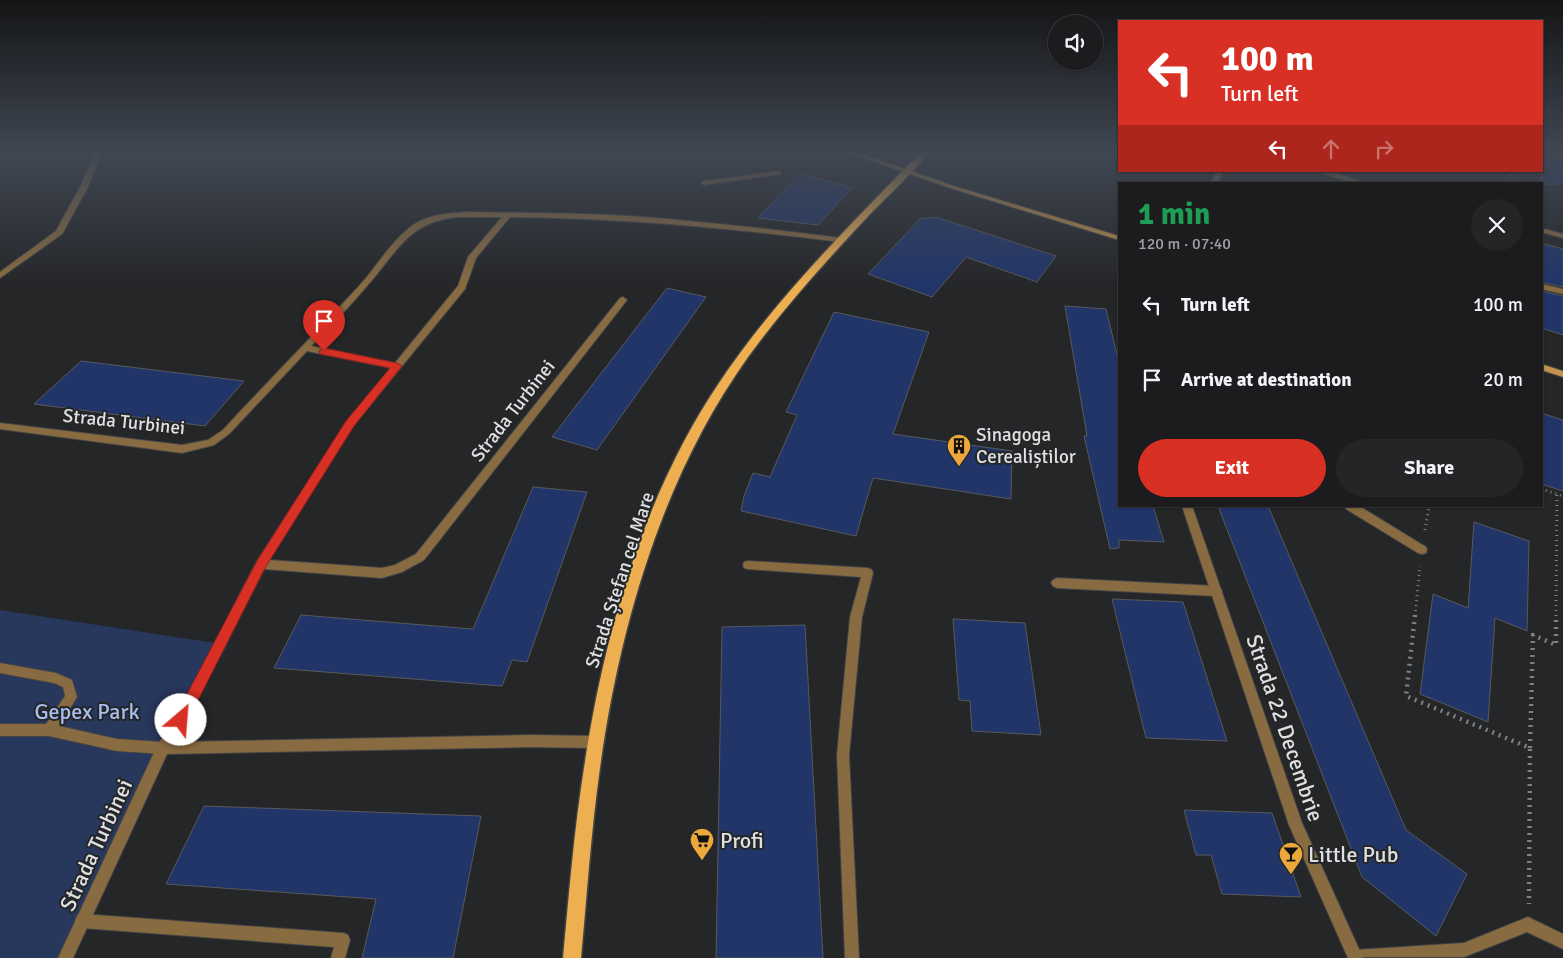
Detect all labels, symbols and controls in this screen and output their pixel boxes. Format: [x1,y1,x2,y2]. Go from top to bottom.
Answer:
map controls [1048,15,1103,70]
button: sound [1048,15,1103,70]
text: 100 m [1221,37,1314,80]
icon: left [1138,40,1203,105]
text: Turn left [1221,80,1299,107]
icon: left [1264,135,1292,163]
icon: ahead [1317,135,1345,163]
icon: right [1370,135,1398,163]
text: 1 min [1138,196,1210,233]
button: close [1471,199,1523,251]
text: 120 m · 07:40 [1138,234,1231,254]
icon: left [1138,291,1166,319]
text: Turn left [1181,293,1250,317]
text: 100 m [1473,293,1523,317]
pin [303,300,345,351]
icon: arrive [310,307,338,335]
street label: Strada Turbinei [466,355,560,467]
icon: arrive [1138,366,1166,394]
text: Arrive at destination [1181,368,1352,392]
text: 20 m [1483,368,1523,392]
street label: Strada Turbinei [62,404,186,440]
place label: Sinagoga Cerealiștilor [976,423,1076,469]
building icon: Sinagoga Cerealiștilor [946,433,972,467]
button: Exit [1138,439,1326,497]
button: Share [1336,439,1523,497]
street label: Strada Ștefan cel Mare [580,489,660,671]
street label: Strada 22 Decembrie [1240,631,1330,825]
position arrow [154,693,206,745]
park label: Gepex Park [34,698,140,725]
street label: Strada Turbinei [54,775,138,915]
supermarket icon: Profi [689,827,715,861]
place label: Profi [720,827,764,854]
bar icon: Little Pub [1278,841,1304,875]
place label: Little Pub [1308,841,1398,868]

